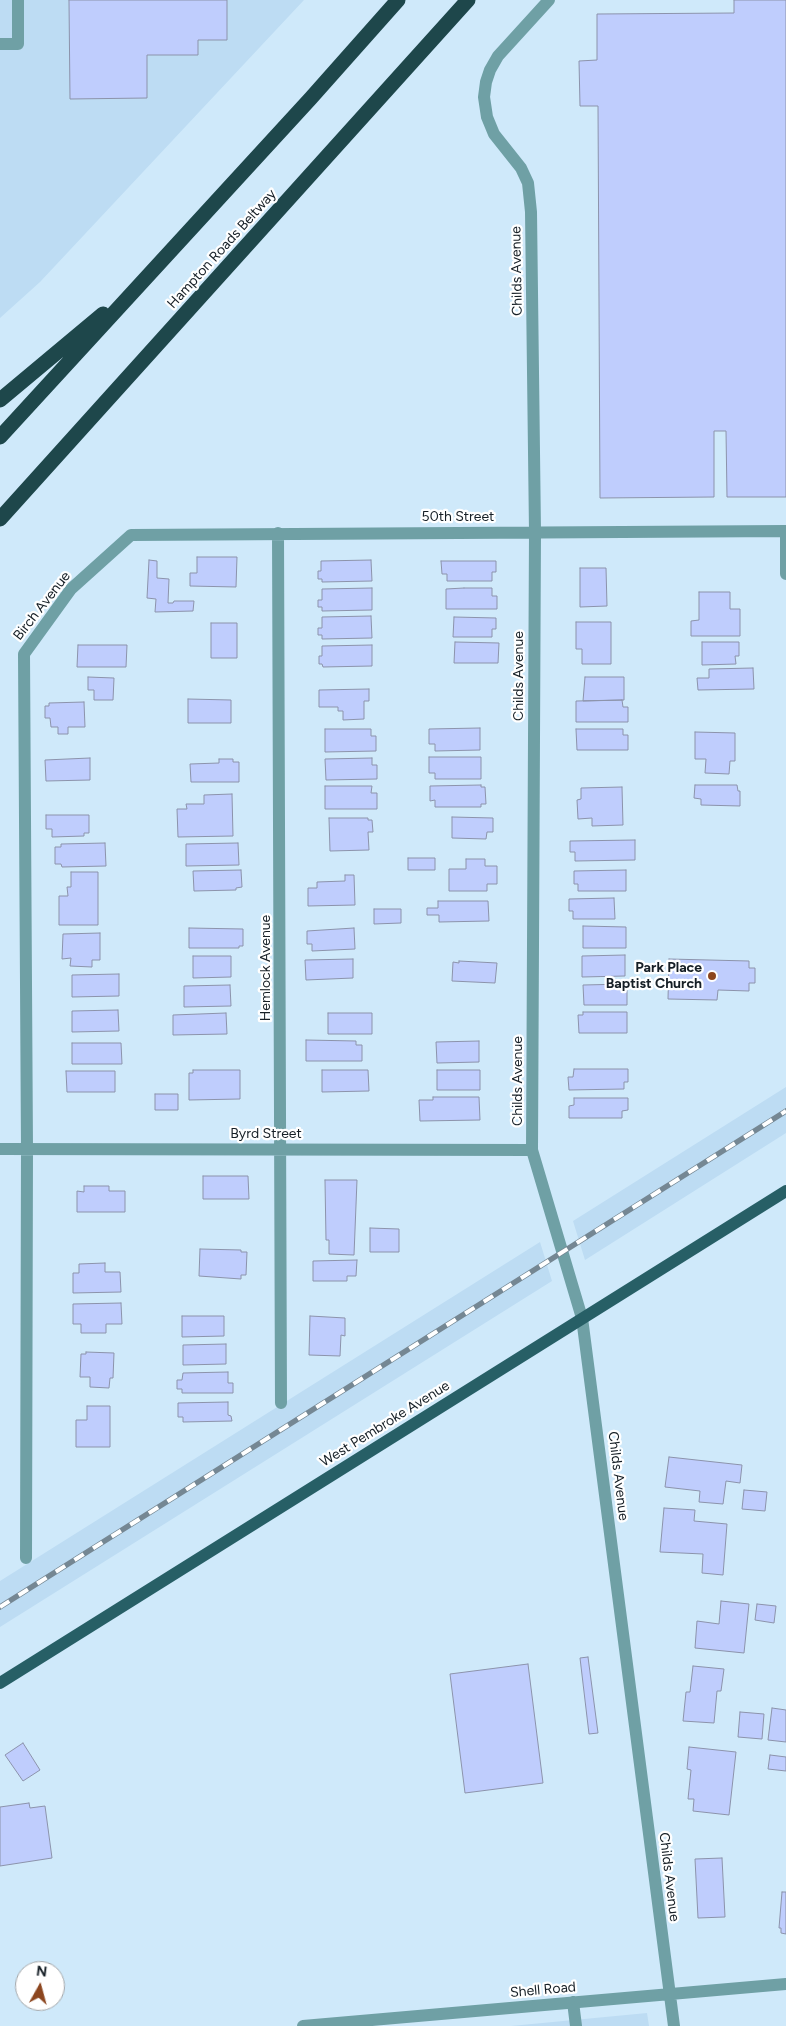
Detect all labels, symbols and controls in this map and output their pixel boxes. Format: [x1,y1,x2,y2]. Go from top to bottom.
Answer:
street label: Hampton Roads Beltway [164,186,280,312]
street label: Childs Avenue [508,226,526,316]
street label: 50th Street [422,509,494,525]
street label: Birch Avenue [10,568,74,644]
street label: Childs Avenue [511,631,527,721]
street label: Hemlock Avenue [258,915,274,1021]
place label: Park Place Baptist Church [606,960,702,992]
marker: Park Place Baptist Church [706,970,718,982]
street label: Childs Avenue [510,1036,526,1126]
street label: Byrd Street [230,1126,302,1142]
street label: West Pembroke Avenue [317,1377,453,1471]
street label: Childs Avenue [604,1430,632,1522]
street label: Childs Avenue [655,1831,683,1923]
north arrow [15,1961,65,2011]
text: N [35,1963,48,1981]
street label: Shell Road [509,1979,577,2001]

